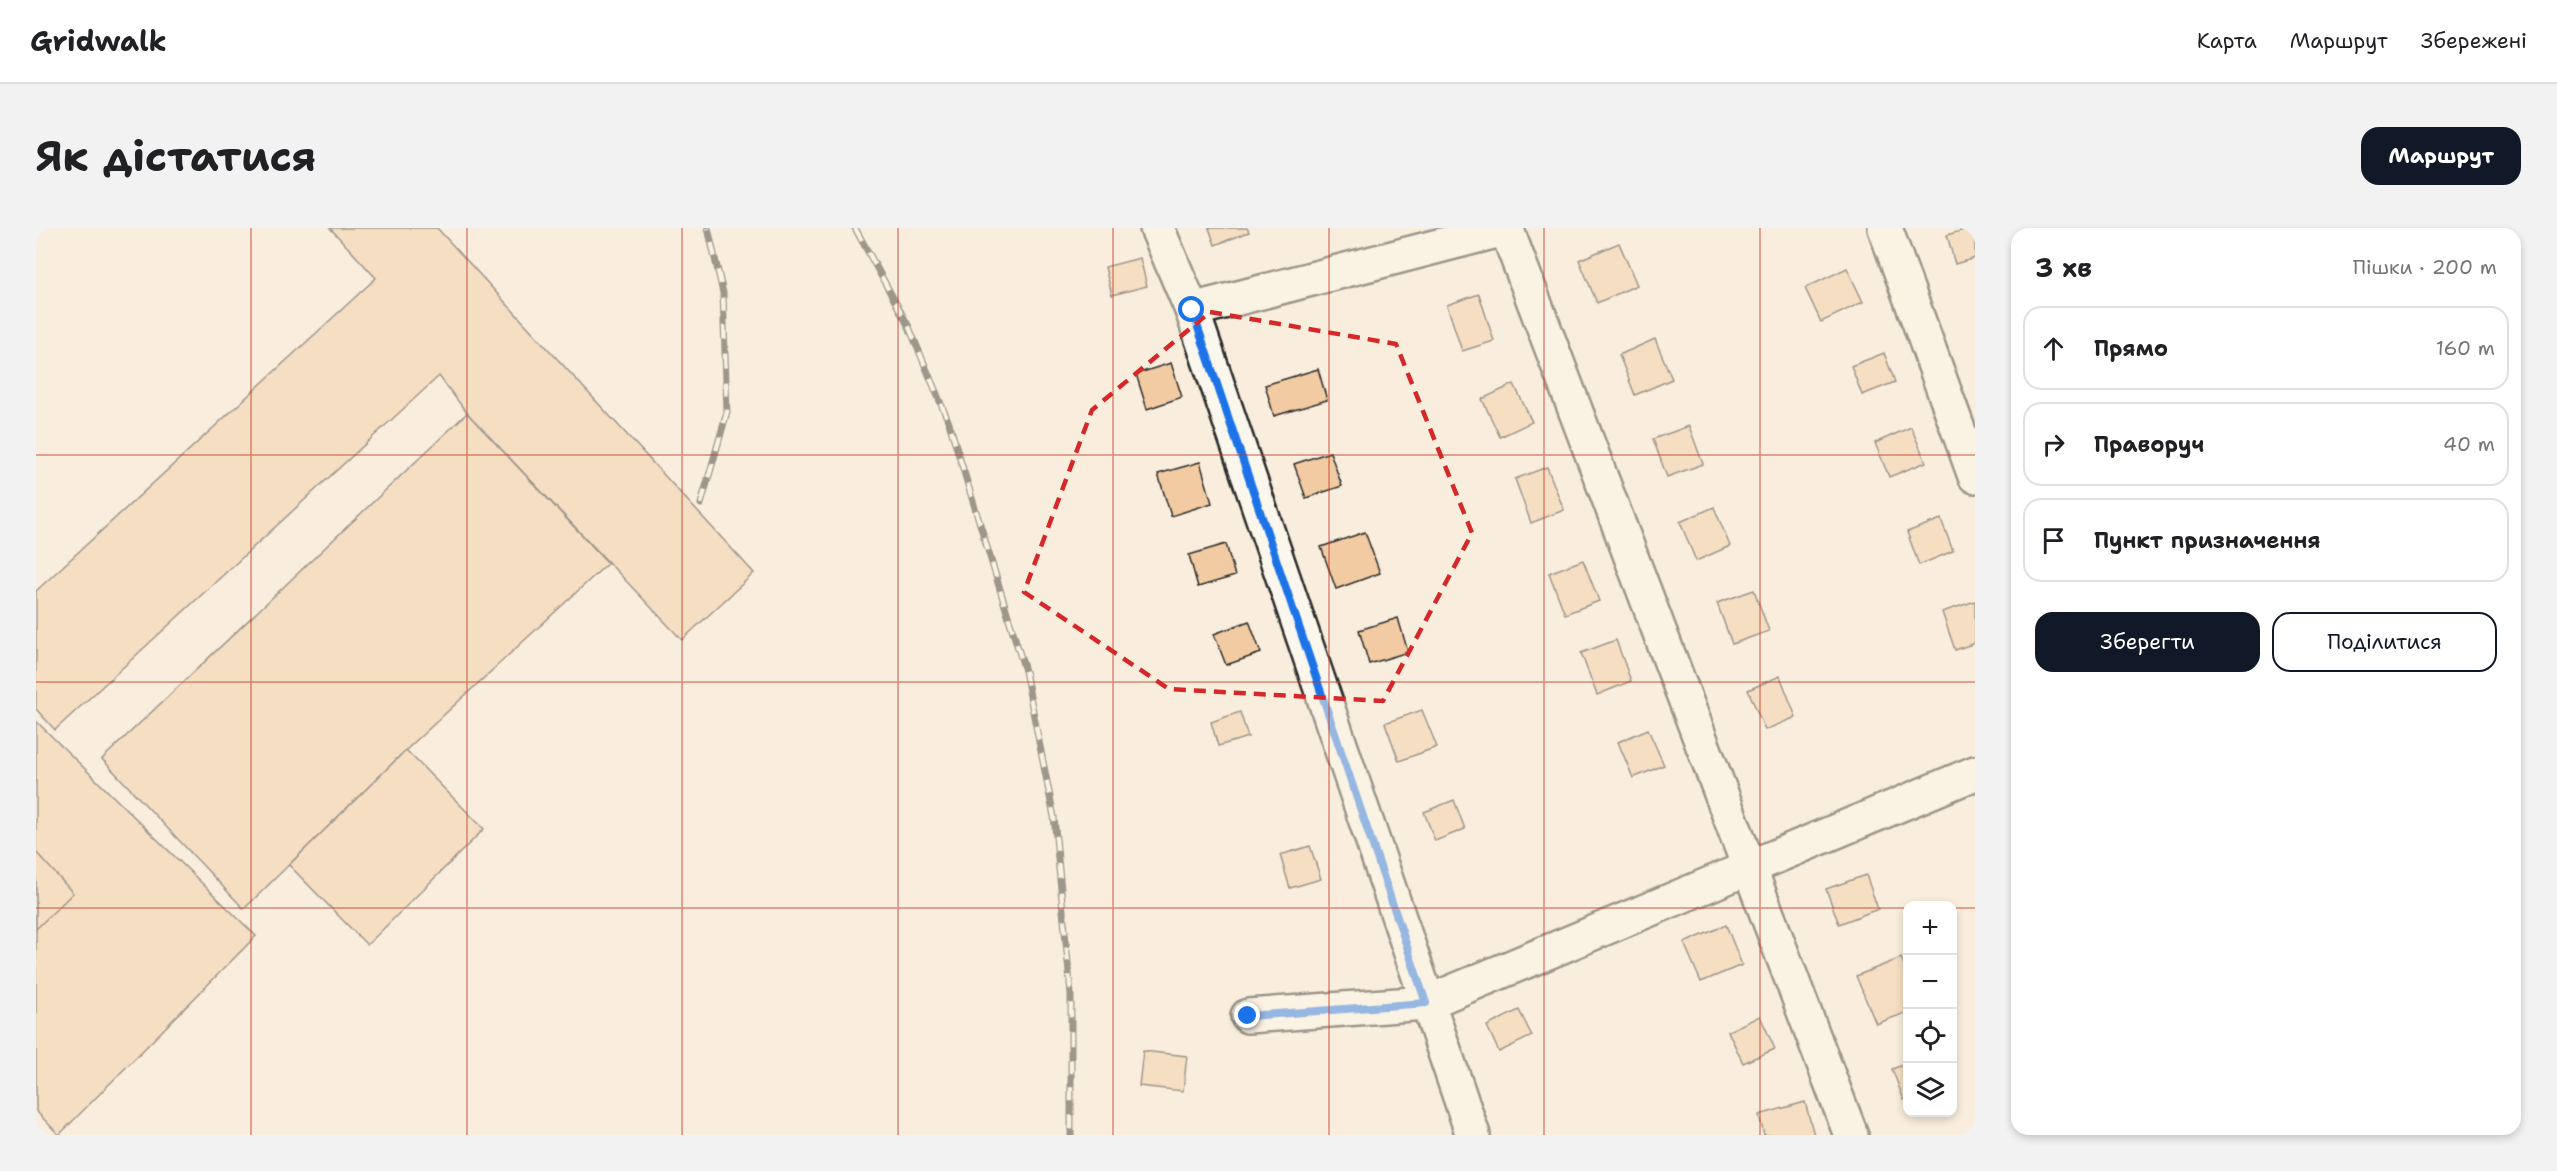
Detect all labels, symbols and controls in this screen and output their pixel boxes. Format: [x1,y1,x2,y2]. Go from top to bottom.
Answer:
text: Gridwalk [30,22,167,60]
text: Карта [2197,27,2257,55]
text: Маршрут [2290,27,2388,55]
text: Збережені [2421,27,2527,55]
button: Маршрут [2361,127,2521,185]
text: Як дістатися [36,128,316,184]
text: 3 хв [2035,250,2092,285]
text: Пішки · 200 m [2353,254,2497,280]
route start [1178,296,1204,322]
icon: ahead [2037,332,2070,365]
text: Прямо [2094,334,2168,363]
text: 160 m [2436,335,2495,361]
icon: right [2037,428,2070,461]
text: Праворуч [2094,430,2204,459]
text: 40 m [2443,431,2495,457]
icon: arrive [2037,524,2070,557]
text: Пункт призначення [2094,526,2321,555]
button: Зберегти [2035,612,2260,672]
button: Поділитися [2272,612,2497,672]
map controls [1903,901,1957,1117]
button: + [1903,901,1957,955]
button: − [1903,955,1957,1009]
route end [1234,1002,1260,1028]
button: locate [1903,1009,1957,1063]
button: layers [1903,1063,1957,1117]

